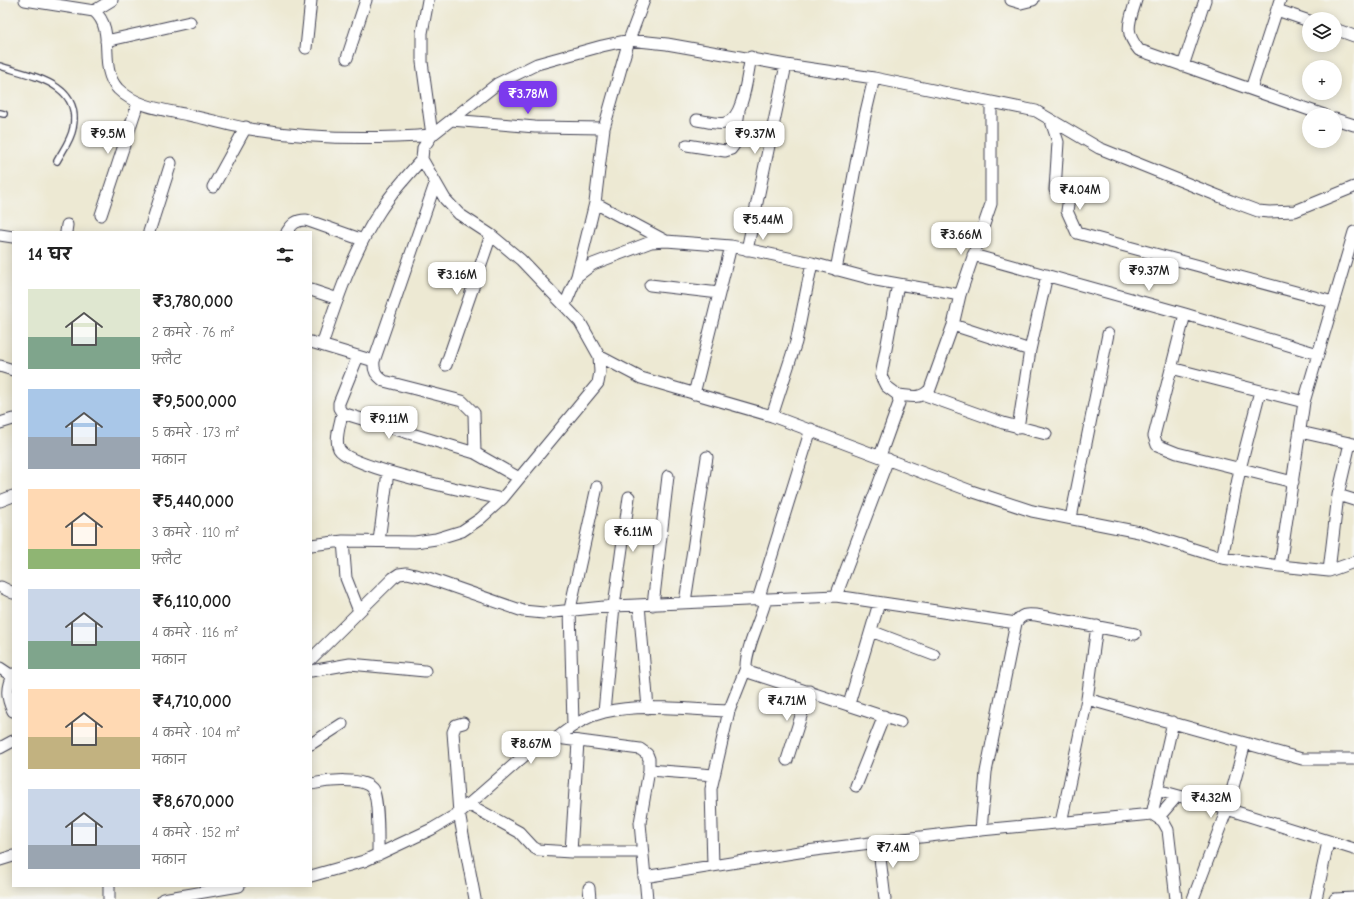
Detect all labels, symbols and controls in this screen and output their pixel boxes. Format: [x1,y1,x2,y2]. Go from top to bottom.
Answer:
map controls [1302,12,1342,148]
button: layers [1302,12,1342,52]
button: + [1302,60,1342,100]
pin: ₹3.78M [495,81,561,115]
text: ₹3.78M [508,86,548,101]
button: − [1302,108,1342,148]
pin: ₹9.5M [80,121,136,155]
pin: ₹9.37M [722,121,788,155]
text: ₹9.5M [90,126,126,141]
text: ₹9.37M [735,126,775,141]
pin: ₹4.04M [1047,177,1113,211]
text: ₹4.04M [1059,182,1101,197]
pin: ₹5.44M [730,207,796,241]
text: ₹5.44M [743,212,783,227]
pin: ₹3.66M [928,222,994,256]
text: ₹3.66M [940,227,982,242]
icon: filters [274,244,296,266]
text: 14 घर [28,245,71,264]
pin: ₹9.37M [1116,258,1182,292]
pin: ₹3.16M [424,262,490,296]
text: ₹9.37M [1129,263,1169,278]
text: ₹3.16M [437,267,477,282]
text: ₹3,780,000 [152,292,233,311]
icon: home [60,305,108,353]
text: 2 कमरे · 76 m² [152,325,234,340]
text: फ़्लैट [152,352,182,367]
text: ₹9,500,000 [152,392,237,411]
icon: home [60,405,108,453]
pin: ₹9.11M [356,406,422,440]
text: ₹9.11M [370,411,408,426]
text: 5 कमरे · 173 m² [152,425,239,440]
text: मकान [152,452,186,467]
text: ₹5,440,000 [152,492,234,511]
icon: home [60,505,108,553]
pin: ₹6.11M [600,519,666,553]
text: ₹6.11M [614,524,652,539]
text: 3 कमरे · 110 m² [152,525,239,540]
text: फ़्लैट [152,552,182,567]
text: ₹6,110,000 [152,592,231,611]
icon: home [60,605,108,653]
text: 4 कमरे · 116 m² [152,625,238,640]
text: मकान [152,652,186,667]
pin: ₹4.71M [754,688,820,722]
text: ₹4,710,000 [152,692,231,711]
text: ₹4.71M [768,693,806,708]
icon: home [60,705,108,753]
text: 4 कमरे · 104 m² [152,725,240,740]
pin: ₹8.67M [498,731,564,765]
text: ₹8.67M [510,736,552,751]
text: मकान [152,752,186,767]
pin: ₹4.32M [1178,785,1244,819]
text: ₹4.32M [1191,790,1231,805]
text: ₹8,670,000 [152,792,234,811]
icon: home [60,805,108,853]
text: 4 कमरे · 152 m² [152,825,239,840]
pin: ₹7.4M [865,835,921,869]
text: ₹7.4M [876,840,910,855]
text: मकान [152,852,186,867]

